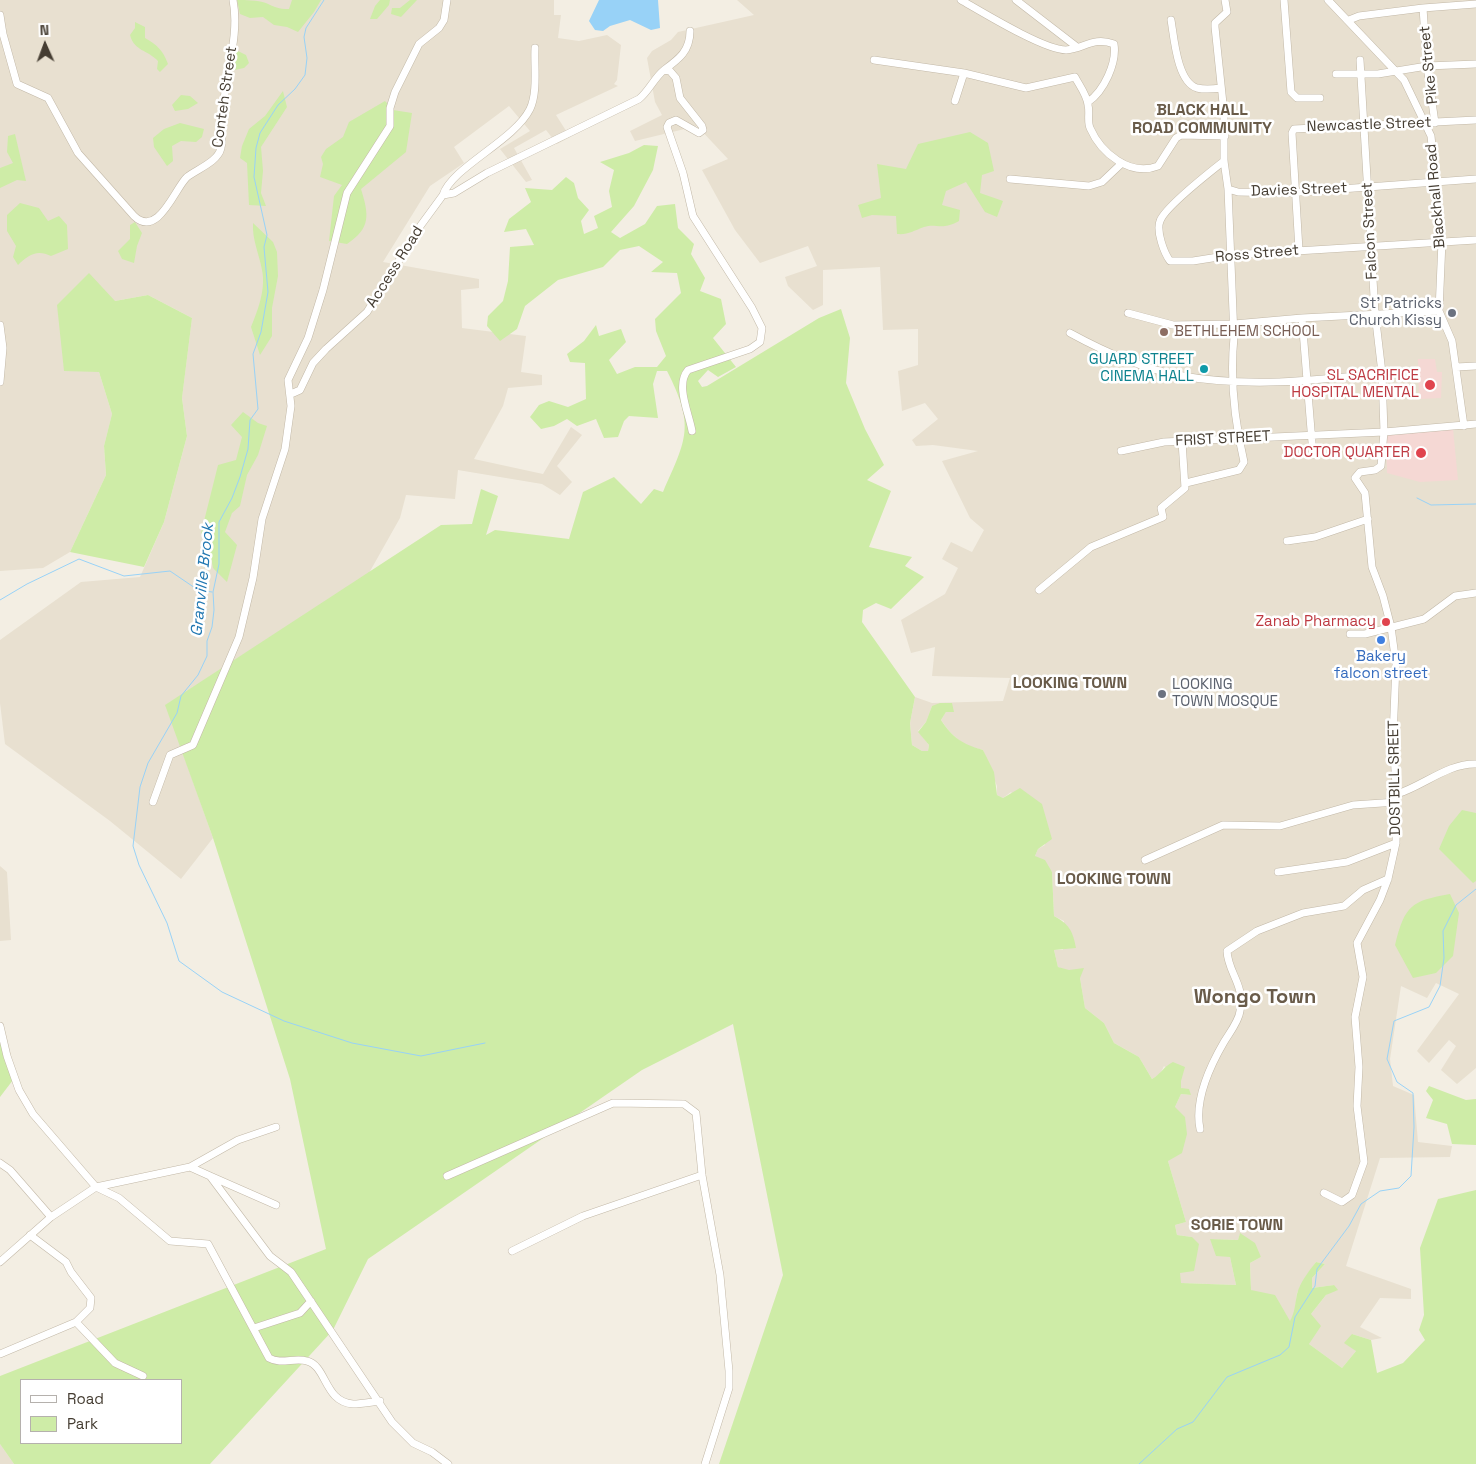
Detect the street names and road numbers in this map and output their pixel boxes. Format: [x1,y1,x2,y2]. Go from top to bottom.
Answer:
street label: Pike Street [1416,25,1442,105]
street label: Conteh Street [209,45,241,149]
street label: Newcastle Street [1306,114,1432,136]
street label: Blackhall Road [1422,143,1450,249]
street label: Davies Street [1251,179,1347,201]
street label: Falcon Street [1358,182,1382,280]
street label: Access Road [363,223,427,311]
street label: Ross Street [1214,241,1300,267]
street label: FRIST STREET [1175,428,1271,450]
street label: DOSTBILL SREET [1385,720,1405,836]

